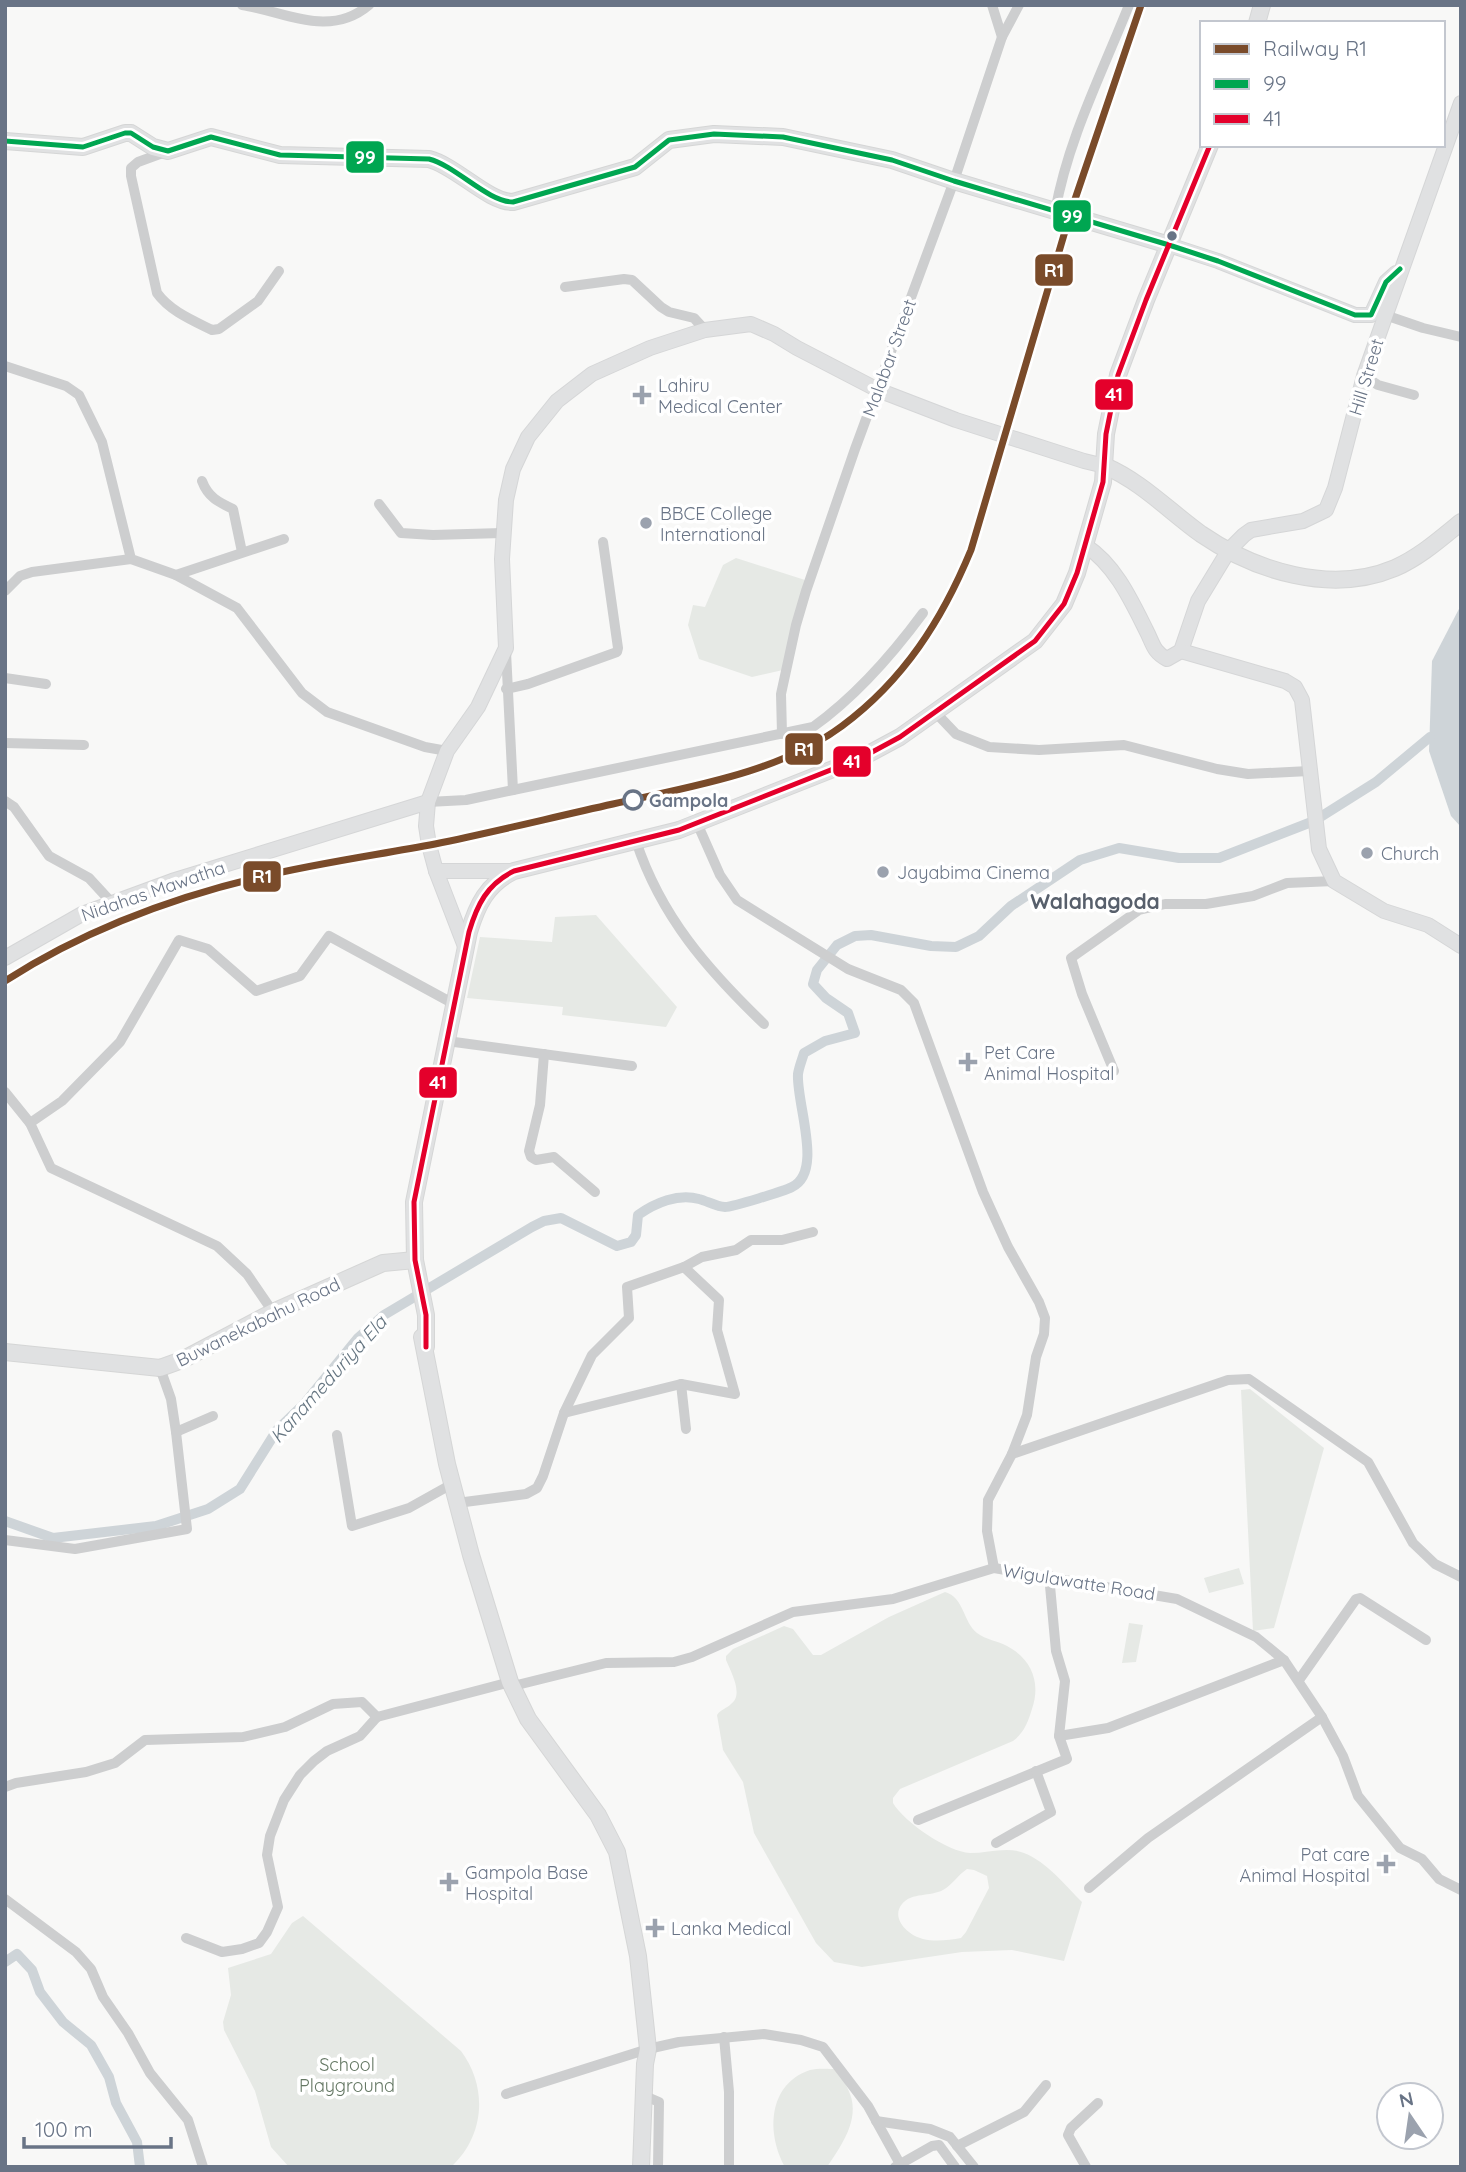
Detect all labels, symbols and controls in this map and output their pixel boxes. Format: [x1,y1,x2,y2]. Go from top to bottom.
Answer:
legend [1200,21,1445,147]
text: Railway R1 [1263,35,1367,61]
text: 99 [1263,70,1286,96]
text: 41 [1263,105,1282,131]
line badge: 99 [345,140,385,174]
text: 99 [354,145,376,169]
line badge: 99 [1052,199,1092,233]
text: 99 [1061,204,1083,228]
unlabelled marker [1165,229,1179,243]
line badge: R1 [1034,253,1074,287]
text: R1 [1044,258,1064,282]
street label: Malabar Street [857,296,921,420]
street label: Hill Street [1343,336,1389,418]
place label: Lahiru Medical Center [658,374,783,418]
line badge: 41 [1094,378,1134,411]
text: 41 [1105,382,1123,406]
marker: Lahiru Medical Center [632,385,652,405]
place label: BBCE College International [660,502,772,546]
marker: BBCE College International [638,515,654,531]
line badge: R1 [784,732,824,766]
text: R1 [794,737,814,761]
line badge: 41 [832,745,872,778]
text: 41 [843,749,861,773]
place label: Gampola [649,789,728,812]
marker: Gampola [623,790,643,810]
place label: Church [1381,842,1439,865]
marker: Church [1359,845,1375,861]
street label: Nidahas Mawatha [78,856,228,926]
line badge: R1 [242,860,282,893]
place label: Jayabima Cinema [897,861,1050,884]
text: R1 [252,864,272,888]
marker: Jayabima Cinema [875,864,891,880]
district label: Walahagoda [1030,888,1160,914]
place label: Pet Care Animal Hospital [984,1041,1114,1085]
marker: Pet Care Animal Hospital [958,1052,978,1072]
line badge: 41 [418,1066,458,1099]
text: 41 [429,1070,447,1094]
street label: Buwanekabahu Road [172,1272,344,1372]
water label: Kanameduriya Ela [265,1309,392,1448]
street label: Wigulawatte Road [1001,1559,1157,1605]
place label: Pat care Animal Hospital [1240,1843,1370,1887]
marker: Pat care Animal Hospital [1376,1854,1396,1874]
place label: Gampola Base Hospital [465,1861,588,1905]
marker: Gampola Base Hospital [439,1872,459,1892]
place label: Lanka Medical [671,1917,791,1940]
marker: Lanka Medical [645,1918,665,1938]
park label: School Playground [299,2053,395,2097]
north arrow [1375,2081,1445,2151]
text: N [1397,2086,1416,2113]
scale bar [24,2106,172,2150]
text: 100 m [35,2116,93,2142]

